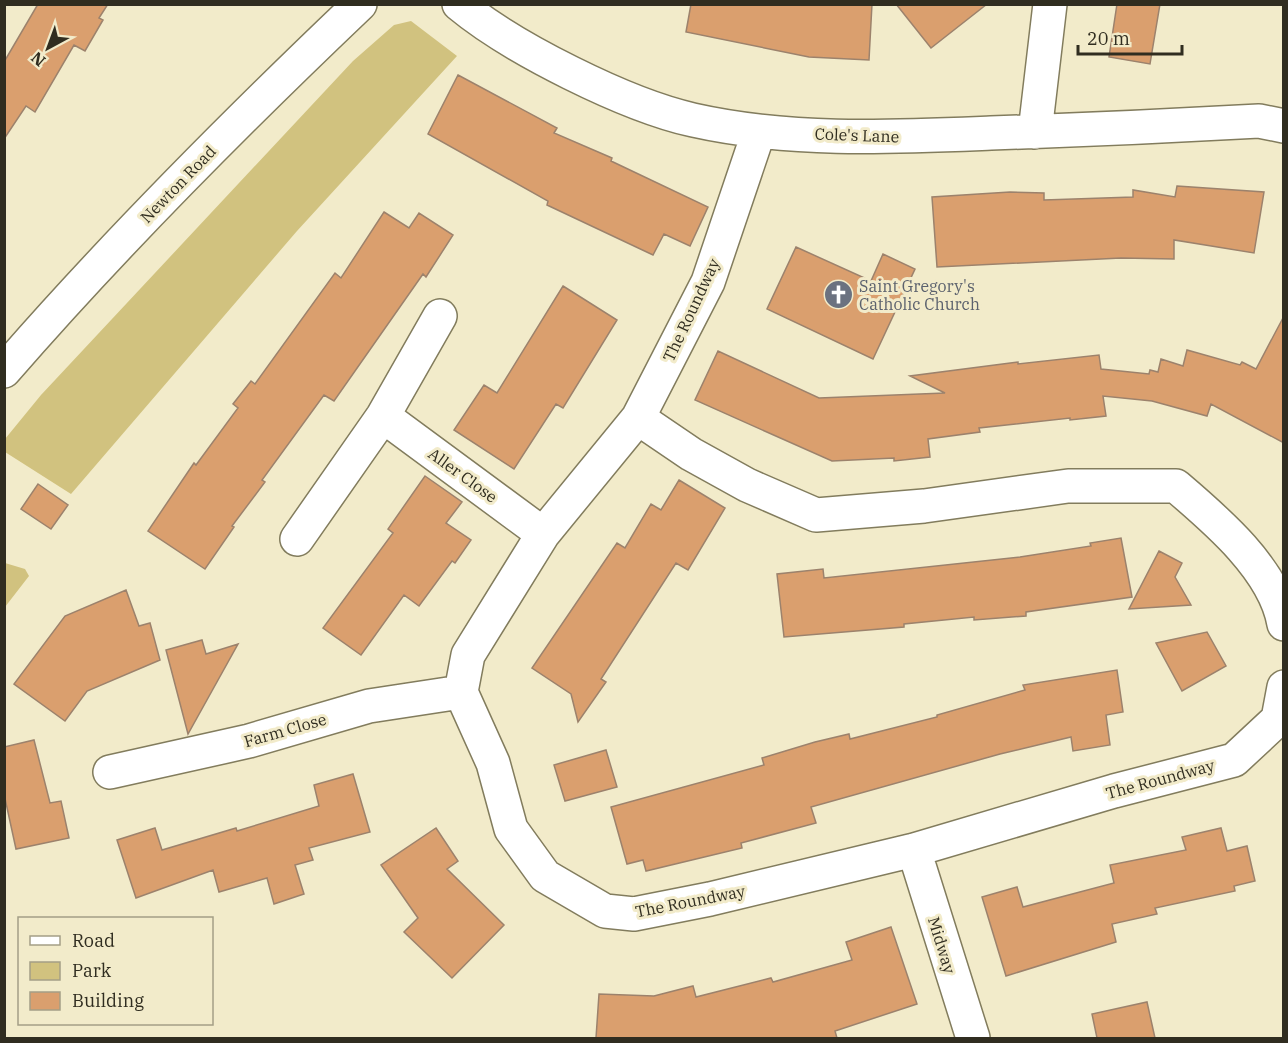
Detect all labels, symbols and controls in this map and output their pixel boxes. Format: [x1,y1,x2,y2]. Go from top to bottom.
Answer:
north arrow [18,18,78,78]
scale bar [1078,18,1182,56]
text: 20 m [1087,27,1130,50]
text: N [27,48,49,71]
street label: Cole's Lane [814,124,900,146]
street label: Newton Road [136,141,220,227]
street label: The Roundway [658,255,724,365]
place label: Saint Gregory's Catholic Church [859,276,980,314]
church icon: Saint Gregory's Catholic Church [822,279,854,311]
street label: Aller Close [425,443,501,507]
street label: Farm Close [242,709,328,751]
street label: The Roundway [1104,755,1217,803]
street label: The Roundway [633,880,747,921]
street label: Midway [924,914,960,976]
legend [18,917,213,1025]
text: Road [72,929,115,952]
text: Park [72,959,112,982]
text: Building [72,989,144,1012]

